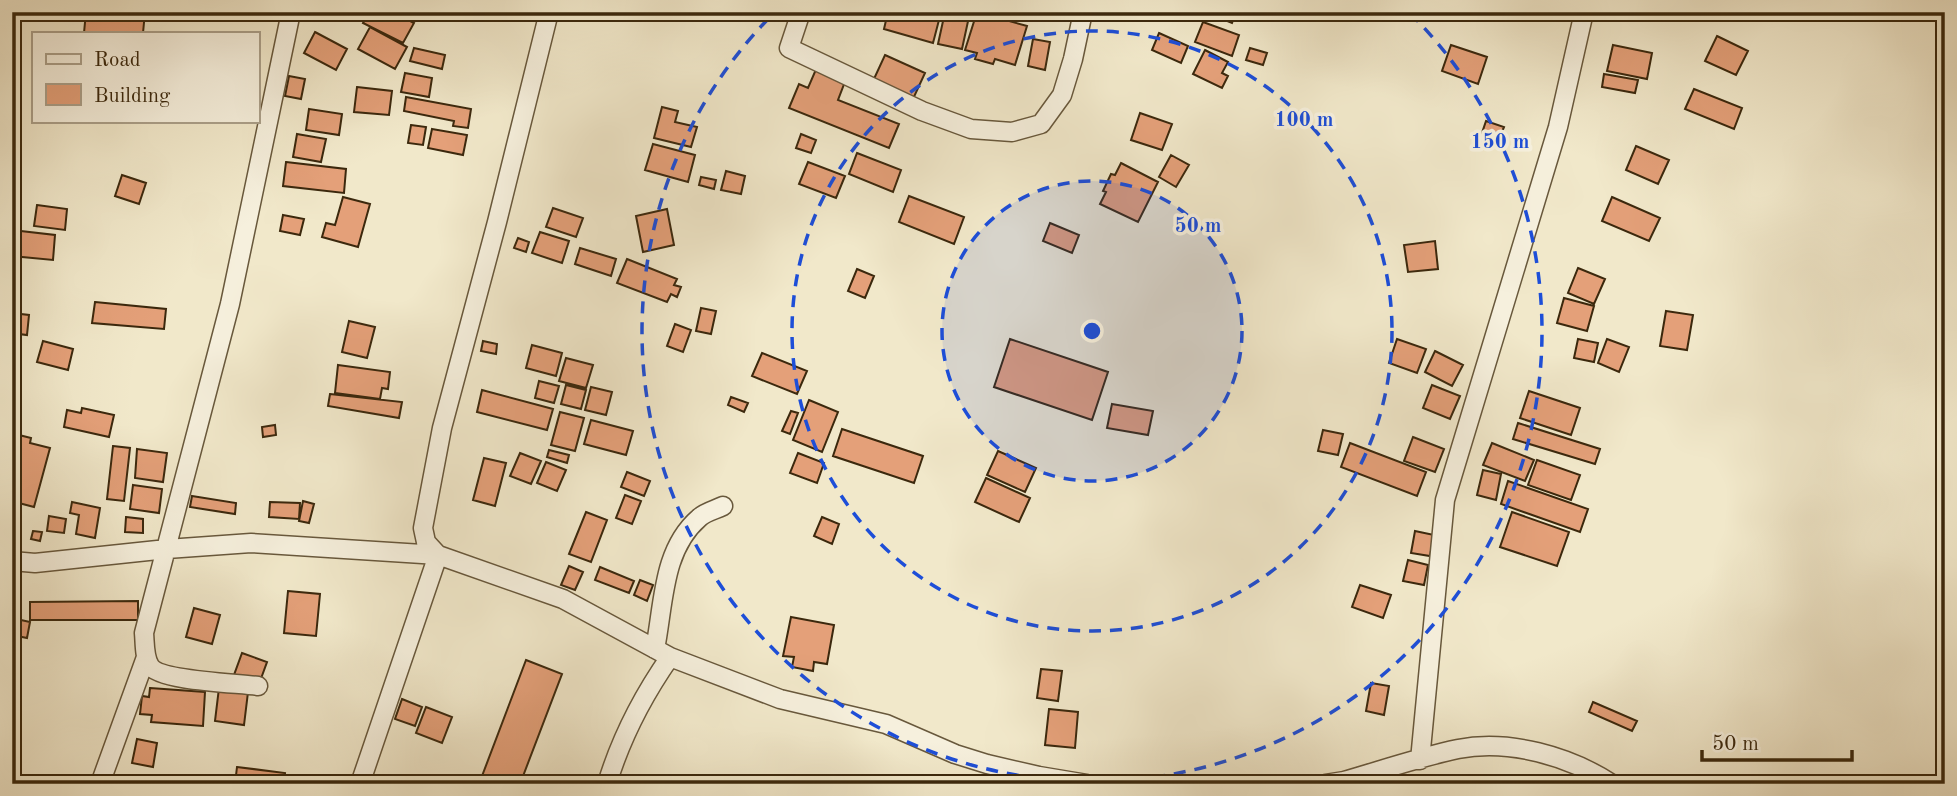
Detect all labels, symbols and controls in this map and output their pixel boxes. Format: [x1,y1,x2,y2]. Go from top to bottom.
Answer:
legend [32,32,259,122]
text: Road [94,50,141,71]
text: Building [94,86,171,107]
text: 100 m [1274,110,1334,131]
text: 150 m [1470,132,1530,153]
text: 50 m [1174,216,1222,237]
centre of rings [1080,319,1104,343]
scale bar [1702,719,1852,763]
text: 50 m [1712,734,1759,755]

